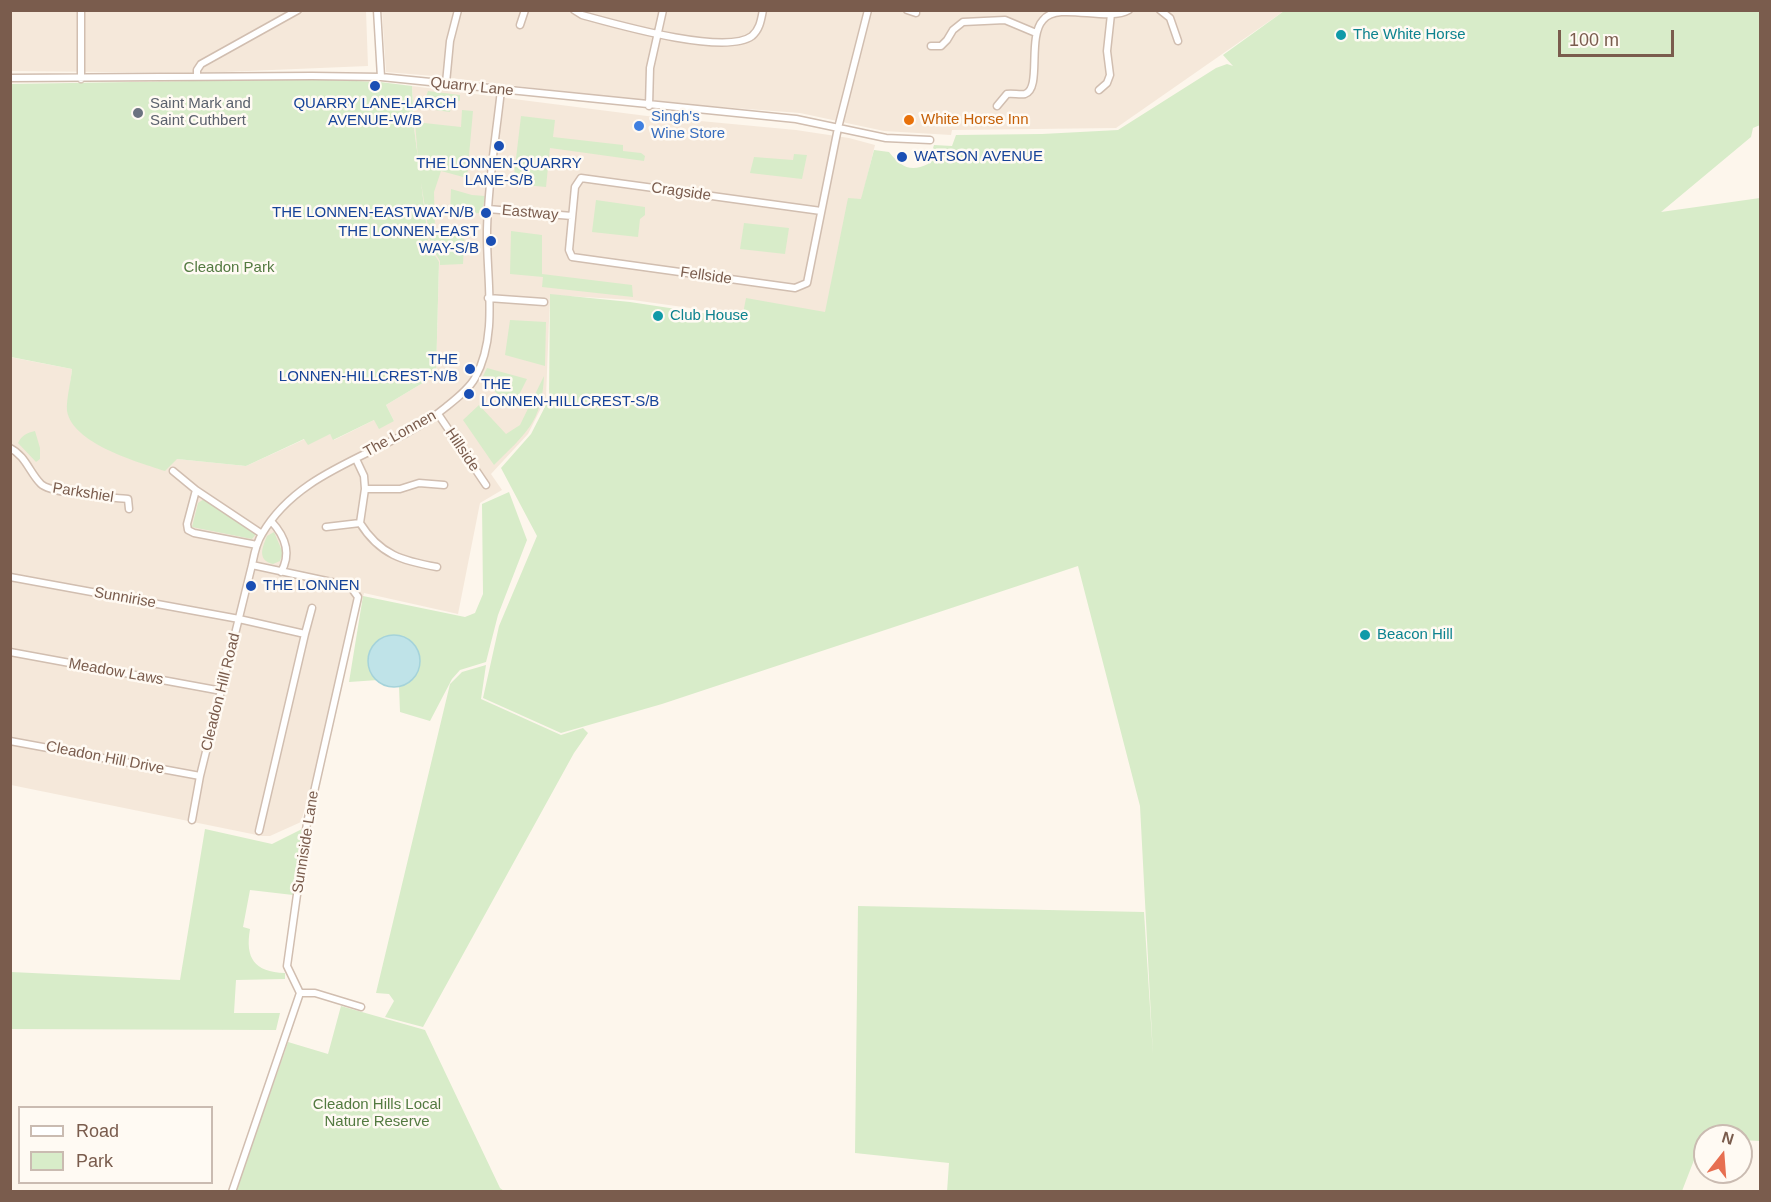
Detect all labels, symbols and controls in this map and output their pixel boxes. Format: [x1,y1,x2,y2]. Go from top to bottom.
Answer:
scale bar [1561,18,1676,56]
place label: The White Horse [1353,26,1466,44]
marker: The White Horse [1334,28,1348,42]
text: 100 m [1569,30,1619,50]
street label: Quarry Lane [430,74,514,100]
marker: QUARRY LANE-LARCH AVENUE-W/B [368,79,382,93]
place label: Saint Mark and Saint Cuthbert [150,95,251,130]
place label: QUARRY LANE-LARCH AVENUE-W/B [293,95,457,130]
marker: Saint Mark and Saint Cuthbert [131,106,145,120]
place label: Singh's Wine Store [651,108,725,143]
place label: White Horse Inn [921,111,1029,129]
marker: White Horse Inn [902,113,916,127]
marker: Singh's Wine Store [632,119,646,133]
marker: THE LONNEN-QUARRY LANE-S/B [492,139,506,153]
place label: WATSON AVENUE [914,148,1043,166]
marker: WATSON AVENUE [895,150,909,164]
place label: THE LONNEN-QUARRY LANE-S/B [416,155,582,190]
street label: Cragside [650,179,712,205]
street label: Eastway [501,202,559,224]
place label: THE LONNEN-EASTWAY-N/B [272,204,474,222]
marker: THE LONNEN-EASTWAY-N/B [479,206,493,220]
place label: THE LONNEN-EAST WAY-S/B [338,223,479,258]
marker: THE LONNEN-EAST WAY-S/B [484,234,498,248]
park label: Cleadon Park [184,259,274,277]
street label: Fellside [679,263,733,289]
place label: Club House [670,307,748,325]
marker: Club House [651,309,665,323]
place label: THE LONNEN-HILLCREST-N/B [279,351,458,386]
marker: THE LONNEN-HILLCREST-N/B [463,362,477,376]
place label: THE LONNEN-HILLCREST-S/B [481,376,659,411]
marker: THE LONNEN-HILLCREST-S/B [462,387,476,401]
street label: The Lonnen [361,407,439,461]
street label: Hillside [441,425,483,475]
street label: Parkshiel [51,479,115,507]
place label: THE LONNEN [263,577,360,595]
marker: THE LONNEN [244,579,258,593]
street label: Sunnirise [93,584,157,612]
place label: Beacon Hill [1377,626,1453,644]
marker: Beacon Hill [1358,628,1372,642]
street label: Cleadon Hill Road [198,631,244,753]
street label: Meadow Laws [67,655,165,689]
street label: Cleadon Hill Drive [44,738,166,778]
street label: Sunniside Lane [289,790,323,894]
park label: Cleadon Hills Local Nature Reserve [313,1096,441,1131]
legend [18,1106,213,1184]
text: Road [76,1121,119,1141]
north arrow [1693,1124,1753,1184]
text: N [1720,1128,1736,1148]
text: Park [76,1151,113,1171]

